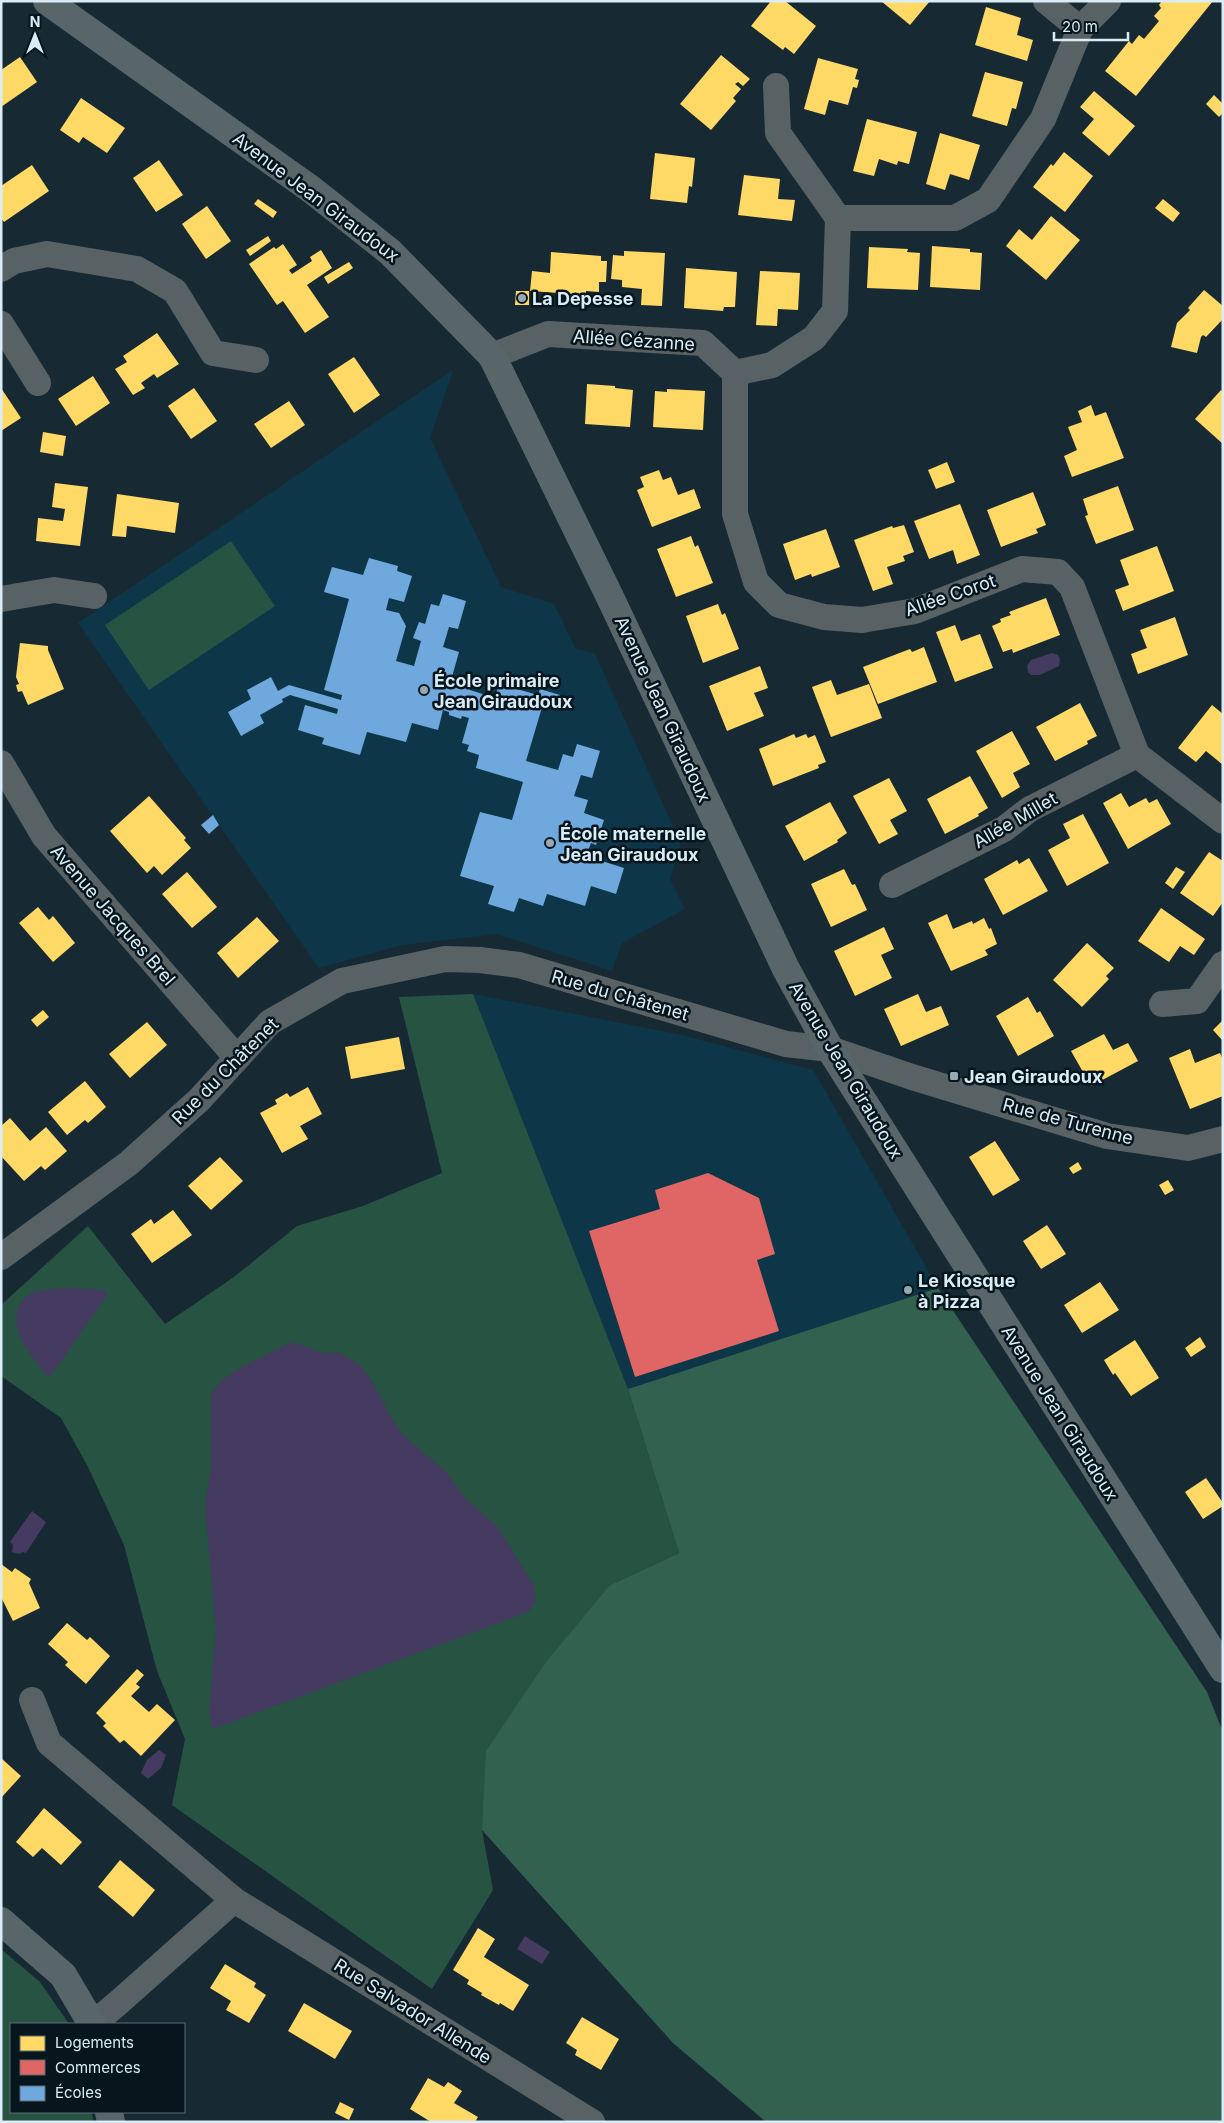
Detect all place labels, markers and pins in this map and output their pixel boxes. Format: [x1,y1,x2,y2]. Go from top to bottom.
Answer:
place label: La Depesse [532,288,634,309]
marker: La Depesse [516,292,528,304]
place label: École primaire Jean Giraudoux [434,670,573,712]
marker: École primaire Jean Giraudoux [418,684,430,696]
place label: École maternelle Jean Giraudoux [560,823,707,865]
marker: École maternelle Jean Giraudoux [544,837,556,849]
place label: Jean Giraudoux [964,1066,1103,1087]
marker: Jean Giraudoux [948,1070,960,1082]
place label: Le Kiosque à Pizza [918,1270,1016,1312]
marker: Le Kiosque à Pizza [902,1284,914,1296]

